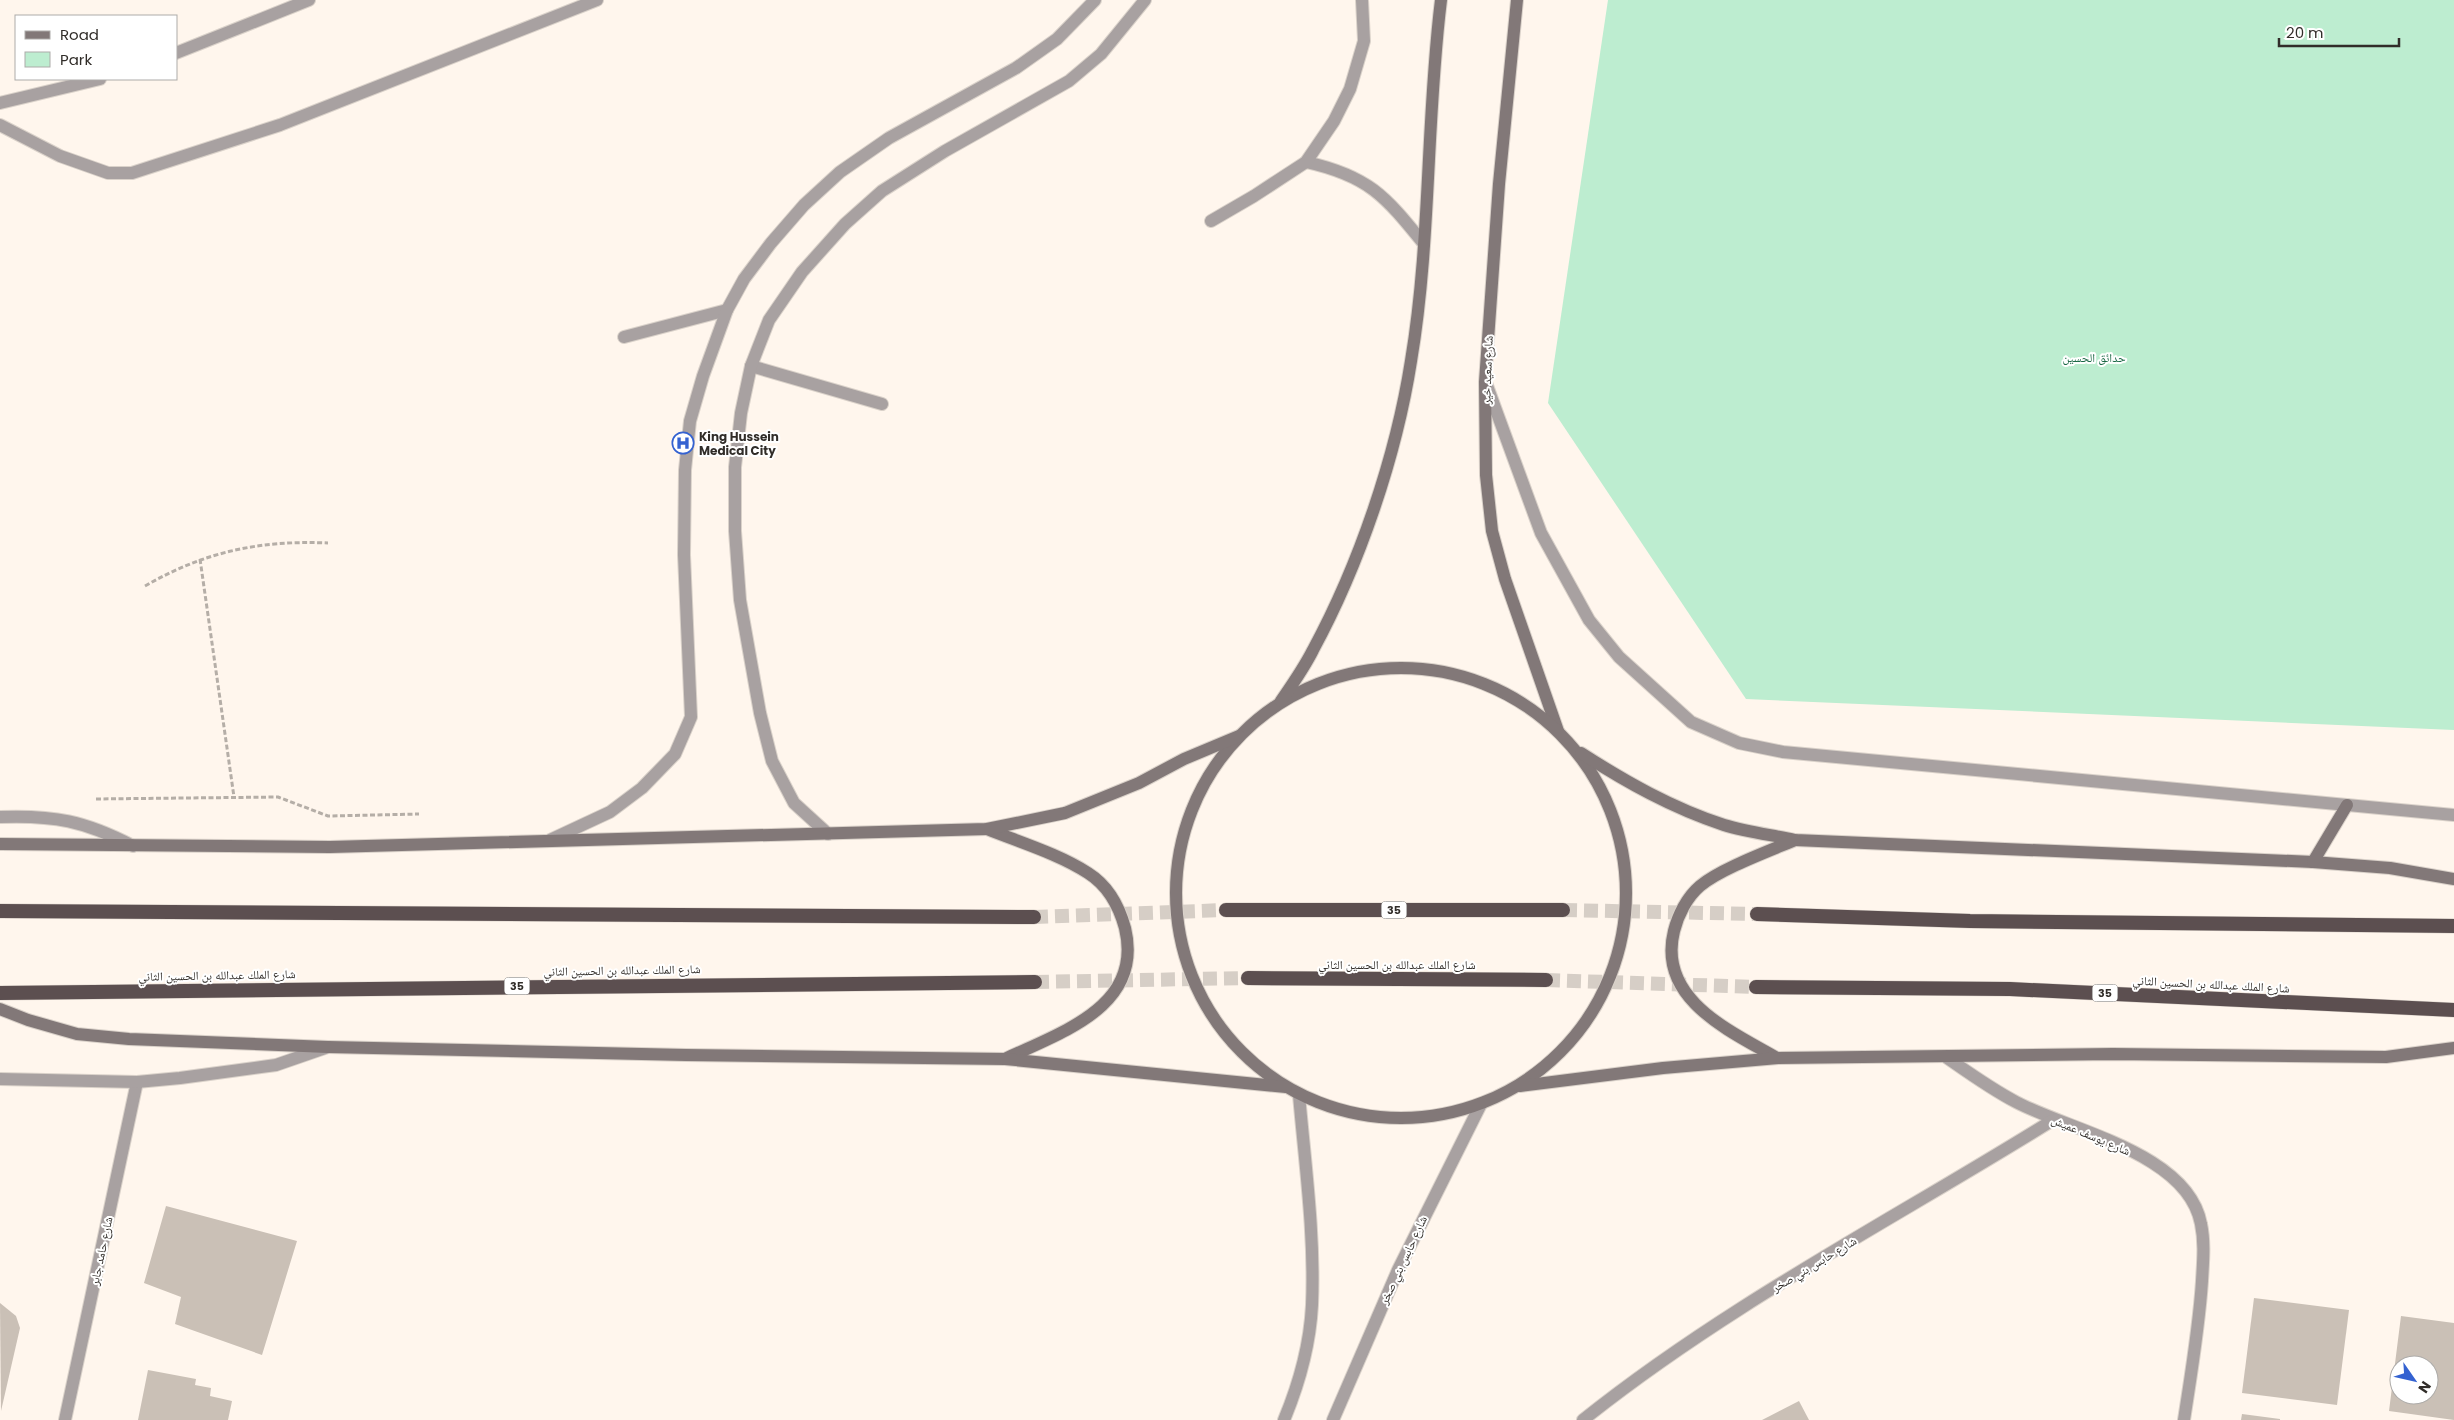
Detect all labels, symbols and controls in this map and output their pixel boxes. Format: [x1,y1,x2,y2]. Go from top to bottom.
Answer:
legend [15,15,178,80]
scale bar [2279,15,2399,47]
text: 20 m [2286,22,2324,43]
text: Road [60,24,99,45]
text: Park [60,49,92,70]
street label: شارع سعيد خير [1477,335,1497,406]
park label: حدائق الحسين [2062,349,2126,366]
place label: King Hussein Medical City [699,428,779,459]
hospital icon: King Hussein Medical City [671,431,695,455]
road number: 35 [1382,902,1406,918]
street label: شارع الملك عبدالله بن الحسين الثاني [1318,956,1476,975]
street label: شارع الملك عبدالله بن الحسين الثاني [543,960,701,982]
street label: شارع الملك عبدالله بن الحسين الثاني [138,965,296,987]
street label: شارع الملك عبدالله بن الحسين الثاني [2132,971,2290,999]
road number: 35 [504,978,530,994]
road number: 35 [2092,984,2118,1001]
street label: شارع يوسف عميش [2049,1111,2133,1159]
street label: شارع حابس بني صخر [1375,1213,1433,1309]
street label: شارع حامد جابر [85,1215,117,1288]
street label: شارع حابس بني صخر [1768,1232,1861,1298]
north arrow [2389,1355,2439,1405]
text: N [2414,1377,2436,1397]

